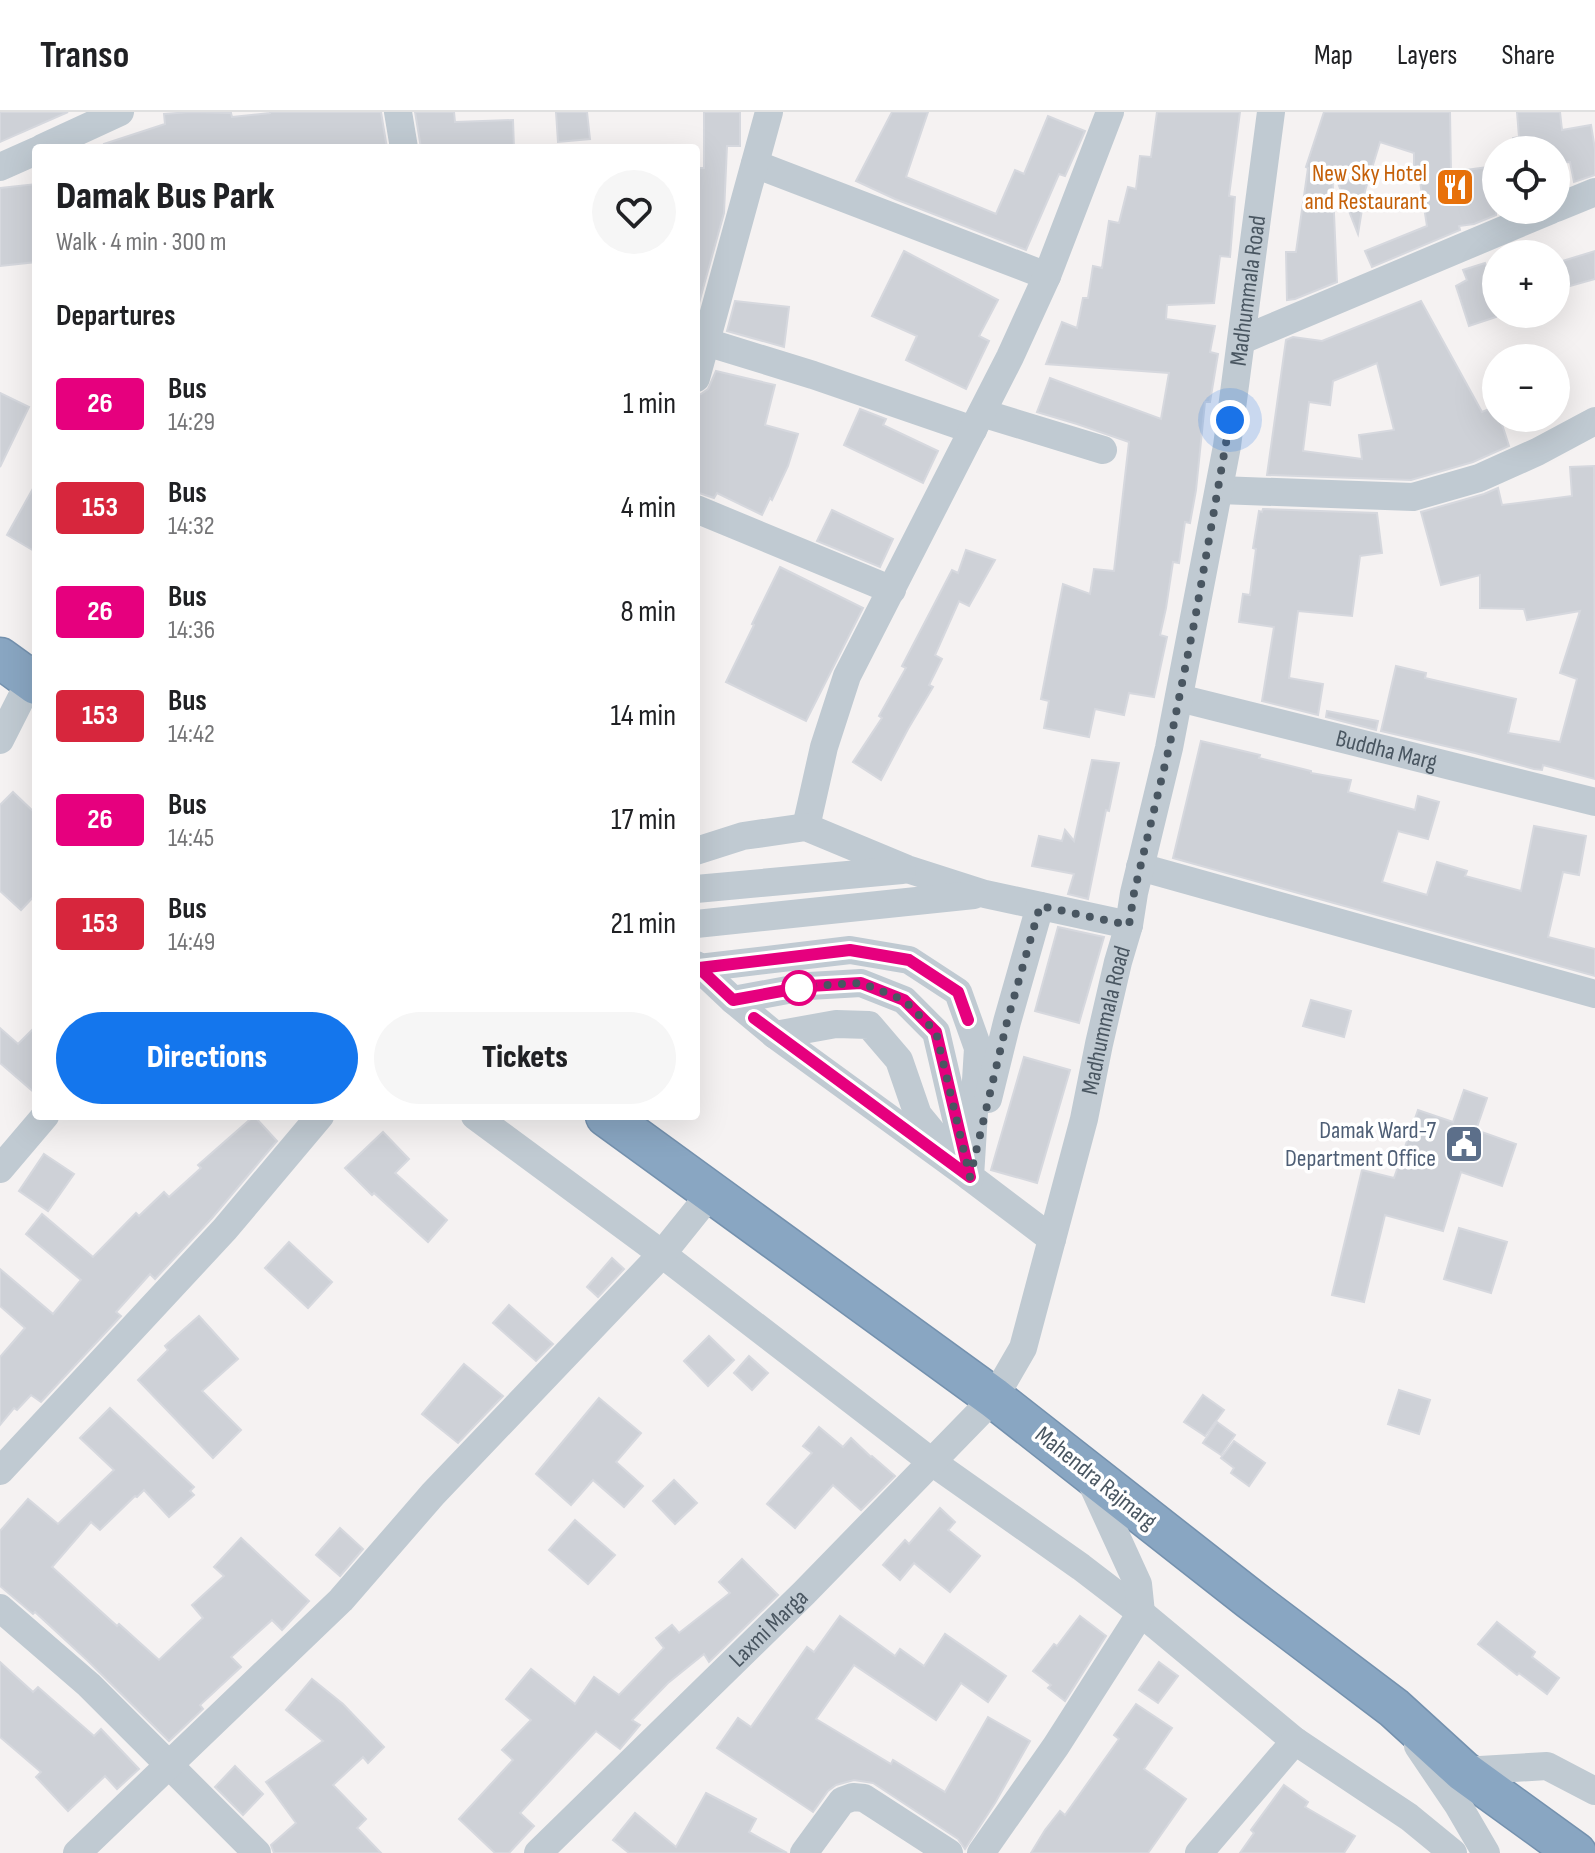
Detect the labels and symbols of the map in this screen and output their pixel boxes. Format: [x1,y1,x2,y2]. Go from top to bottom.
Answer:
place label: New Sky Hotel and Restaurant [1305,159,1427,216]
restaurant icon: New Sky Hotel and Restaurant [1434,166,1476,208]
street label: Madhummala Road [1223,214,1272,368]
your location [1210,400,1250,440]
street label: Buddha Marg [1333,723,1440,777]
street label: Madhummala Road [1075,942,1136,1097]
unlabelled marker [782,971,816,1005]
place label: Damak Ward-7 Department Office [1285,1116,1436,1173]
public building icon: Damak Ward-7 Department Office [1443,1123,1485,1165]
street label: Mahendra Rajmarg [1029,1420,1163,1536]
street label: Laxmi Marga [723,1583,814,1673]

